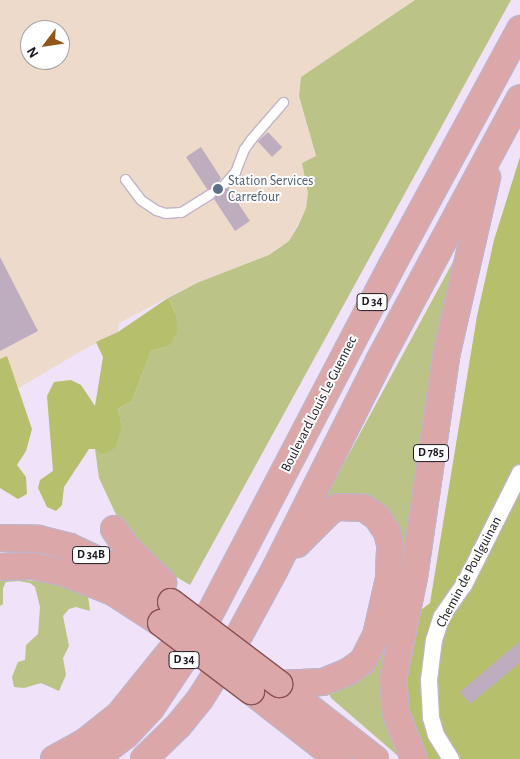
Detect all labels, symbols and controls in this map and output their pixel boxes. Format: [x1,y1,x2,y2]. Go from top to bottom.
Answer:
north arrow [20,20,70,70]
text: N [24,44,42,60]
place label: Station Services Carrefour [228,173,313,206]
marker: Station Services Carrefour [212,183,224,195]
road number: D 34 [356,292,388,312]
street label: Boulevard Louis Le Guennec [277,333,361,475]
road number: D 785 [412,443,450,462]
street label: Chemin de Poulguinan [433,514,505,630]
road number: D 34B [71,546,111,564]
road number: D 34 [168,650,200,670]

